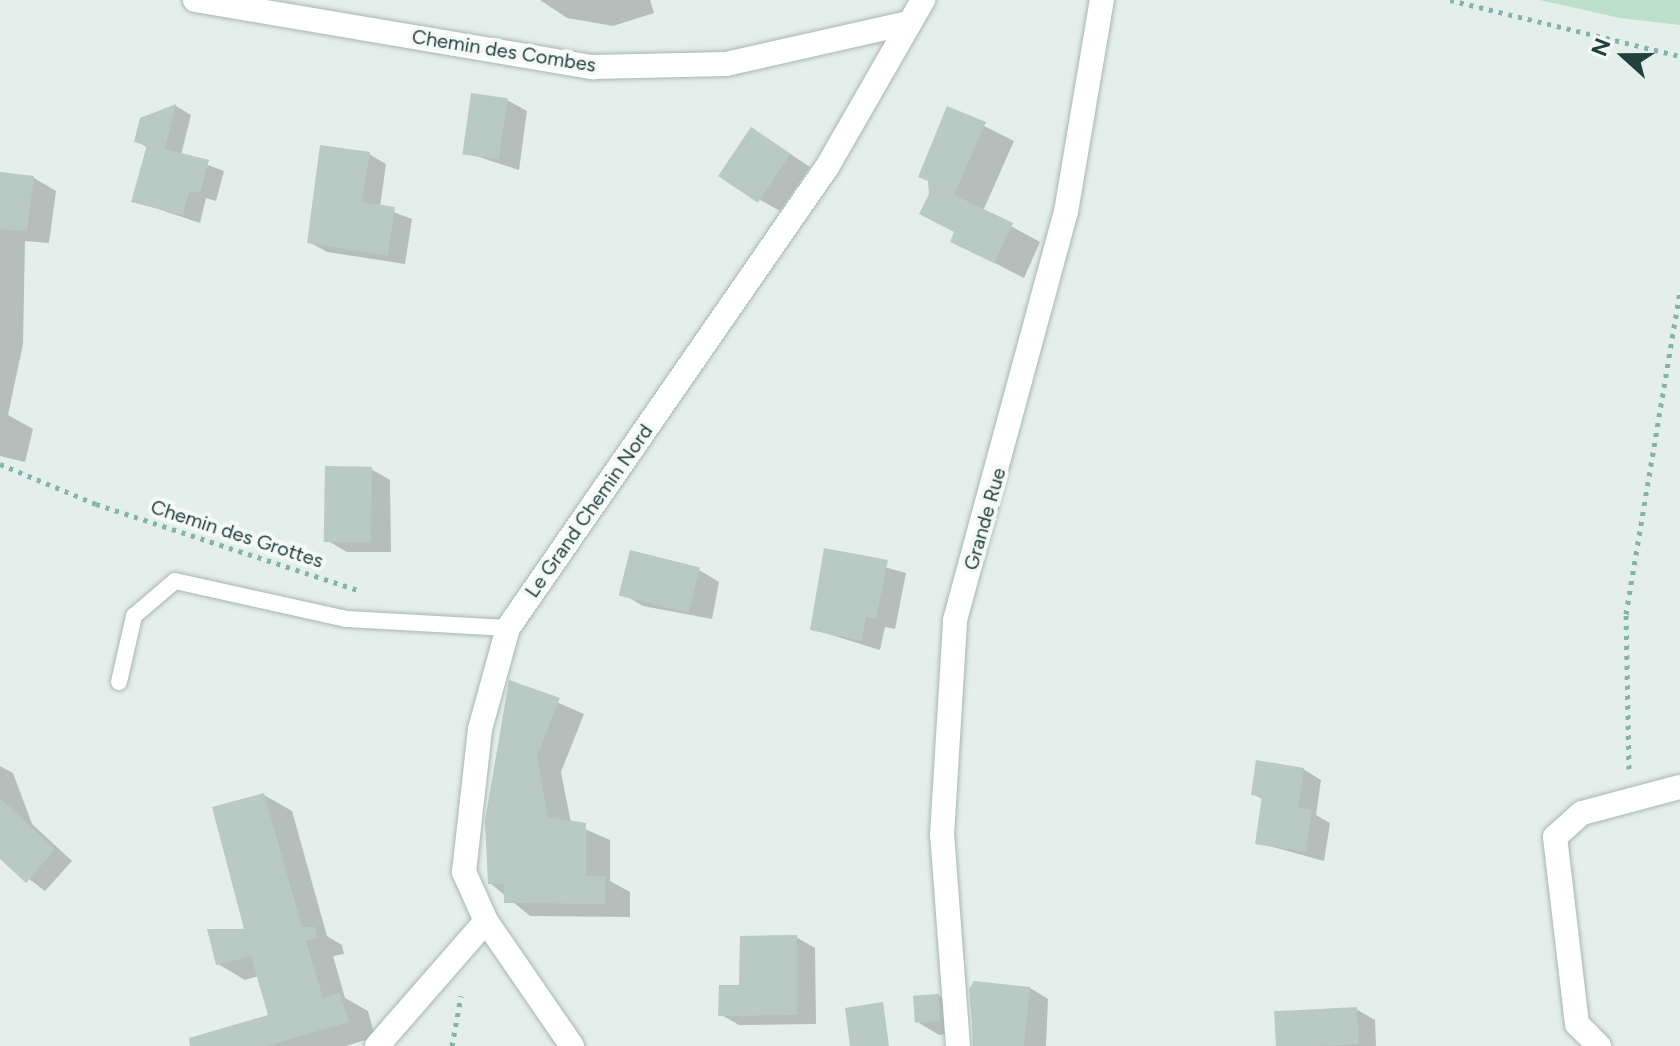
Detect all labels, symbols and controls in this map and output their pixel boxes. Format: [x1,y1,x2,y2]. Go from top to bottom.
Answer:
north arrow [1584,16,1664,96]
street label: Chemin des Combes [410,25,598,77]
text: N [1585,34,1617,60]
street label: Le Grand Chemin Nord [520,420,658,602]
street label: Grande Rue [959,465,1011,573]
street label: Chemin des Grottes [148,495,326,573]

